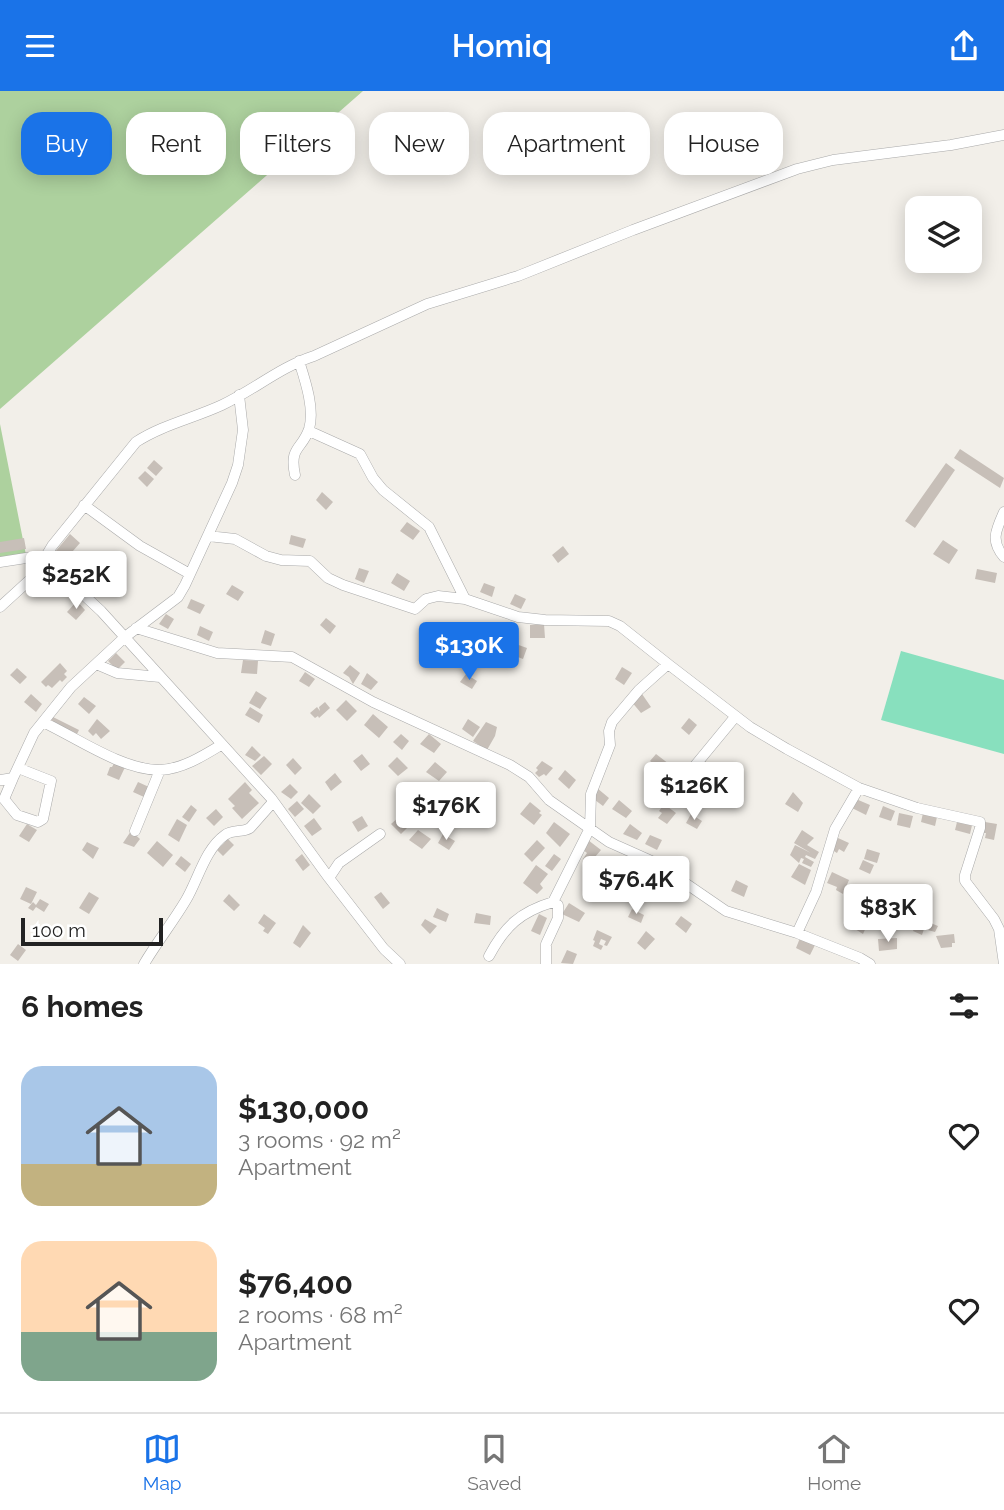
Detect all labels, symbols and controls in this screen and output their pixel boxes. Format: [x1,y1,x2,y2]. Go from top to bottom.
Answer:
icon: menu [21,27,59,65]
text: Homiq [452,27,552,64]
icon: share [945,27,983,65]
chip: Buy [21,112,112,175]
chip: Rent [126,112,226,175]
chip: Filters [240,112,355,175]
chip: New [369,112,469,175]
chip: Apartment [483,112,650,175]
chip: House [664,112,783,175]
map controls [905,196,982,273]
button: layers [905,196,982,273]
pin: $252K [27,552,125,611]
text: $252K [42,560,110,587]
pin: $130K [420,623,518,682]
text: $130K [435,631,503,658]
pin: $126K [645,763,743,822]
text: $126K [660,771,728,798]
pin: $176K [397,783,495,842]
text: $176K [412,791,480,818]
pin: $76.4K [579,857,693,916]
text: $76.4K [598,865,674,892]
pin: $83K [847,885,929,944]
text: $83K [860,893,916,920]
scale bar [21,915,163,947]
text: 100 m [32,919,86,941]
icon: filters [945,987,983,1025]
text: 6 homes [21,989,143,1024]
text: $130,000 [238,1091,369,1126]
icon: home [77,1094,161,1178]
icon: heart [945,1117,983,1155]
text: 3 rooms · 92 m² [238,1126,401,1153]
text: Apartment [238,1153,352,1180]
text: $76,400 [238,1266,353,1301]
icon: home [77,1269,161,1353]
icon: heart [945,1292,983,1330]
text: 2 rooms · 68 m² [238,1301,403,1328]
text: Apartment [238,1328,352,1355]
tab: Map [143,1430,182,1494]
tab: Saved [467,1430,522,1494]
tab: Home [807,1430,861,1494]

